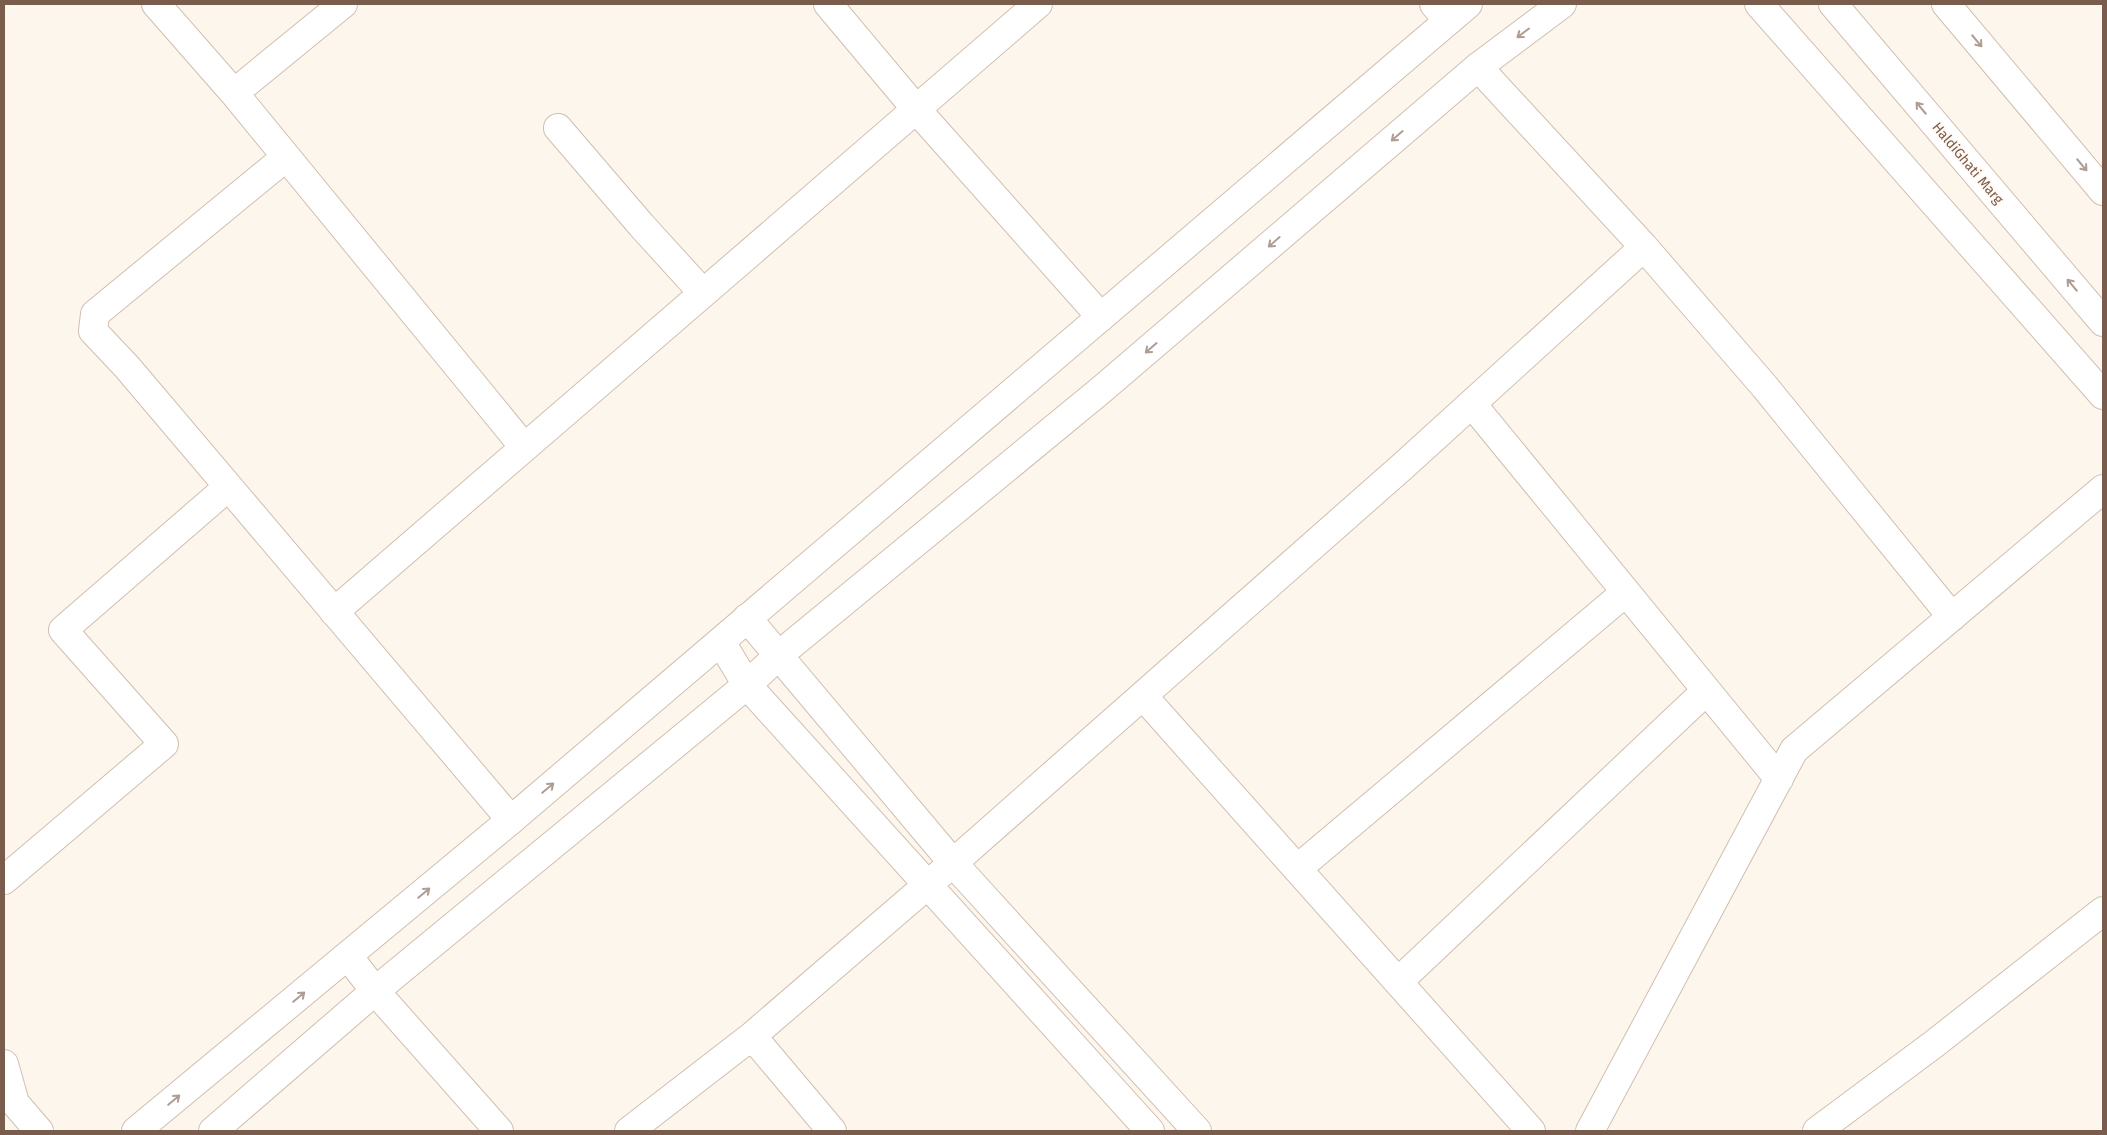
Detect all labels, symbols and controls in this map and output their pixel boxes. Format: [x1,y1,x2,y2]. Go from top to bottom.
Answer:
one-way arrow [1516,28,1530,38]
one-way arrow [1972,34,1983,47]
one-way arrow [1915,101,1927,114]
street label: HaldiGhati Marg [1928,119,2007,208]
one-way arrow [1391,130,1404,142]
one-way arrow [2076,159,2088,172]
one-way arrow [1268,236,1281,247]
one-way arrow [2066,278,2077,291]
one-way arrow [1144,342,1157,353]
one-way arrow [542,783,555,794]
one-way arrow [417,887,430,898]
one-way arrow [292,991,305,1002]
one-way arrow [167,1095,180,1106]

